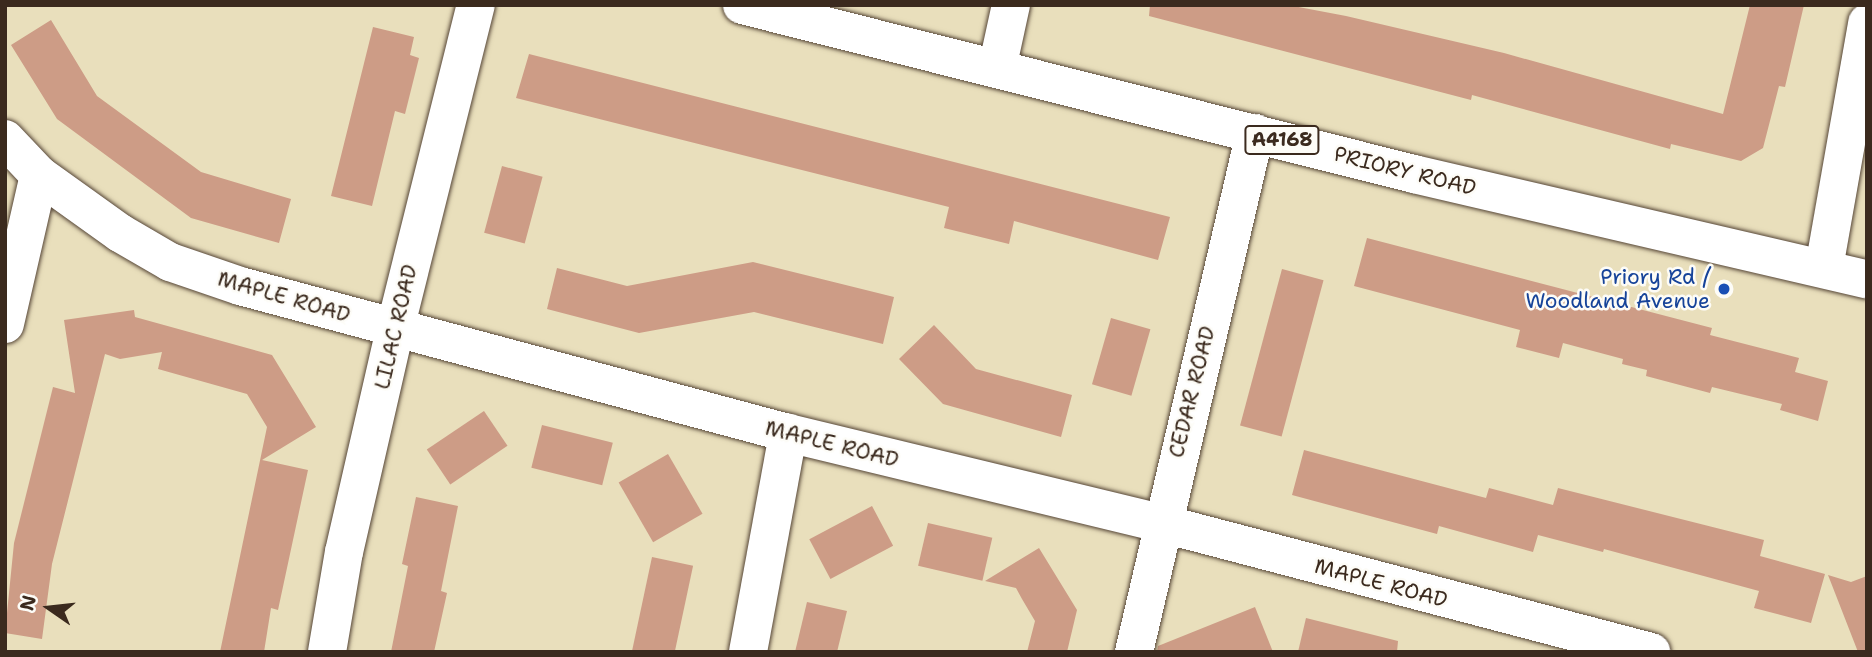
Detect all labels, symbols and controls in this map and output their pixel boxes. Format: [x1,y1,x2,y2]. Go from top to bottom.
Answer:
road number: A4168 [1244,124,1320,156]
street label: PRIORY ROAD [1331,141,1479,201]
street label: LILAC ROAD [369,262,423,392]
place label: Priory Rd / Woodland Avenue [1525,264,1710,314]
street label: MAPLE ROAD [215,266,353,328]
marker: Priory Rd / Woodland Avenue [1716,281,1732,297]
street label: CEDAR ROAD [1164,324,1220,460]
street label: MAPLE ROAD [763,415,901,473]
street label: MAPLE ROAD [1312,553,1450,613]
north arrow [14,573,84,643]
text: N [14,592,42,613]

